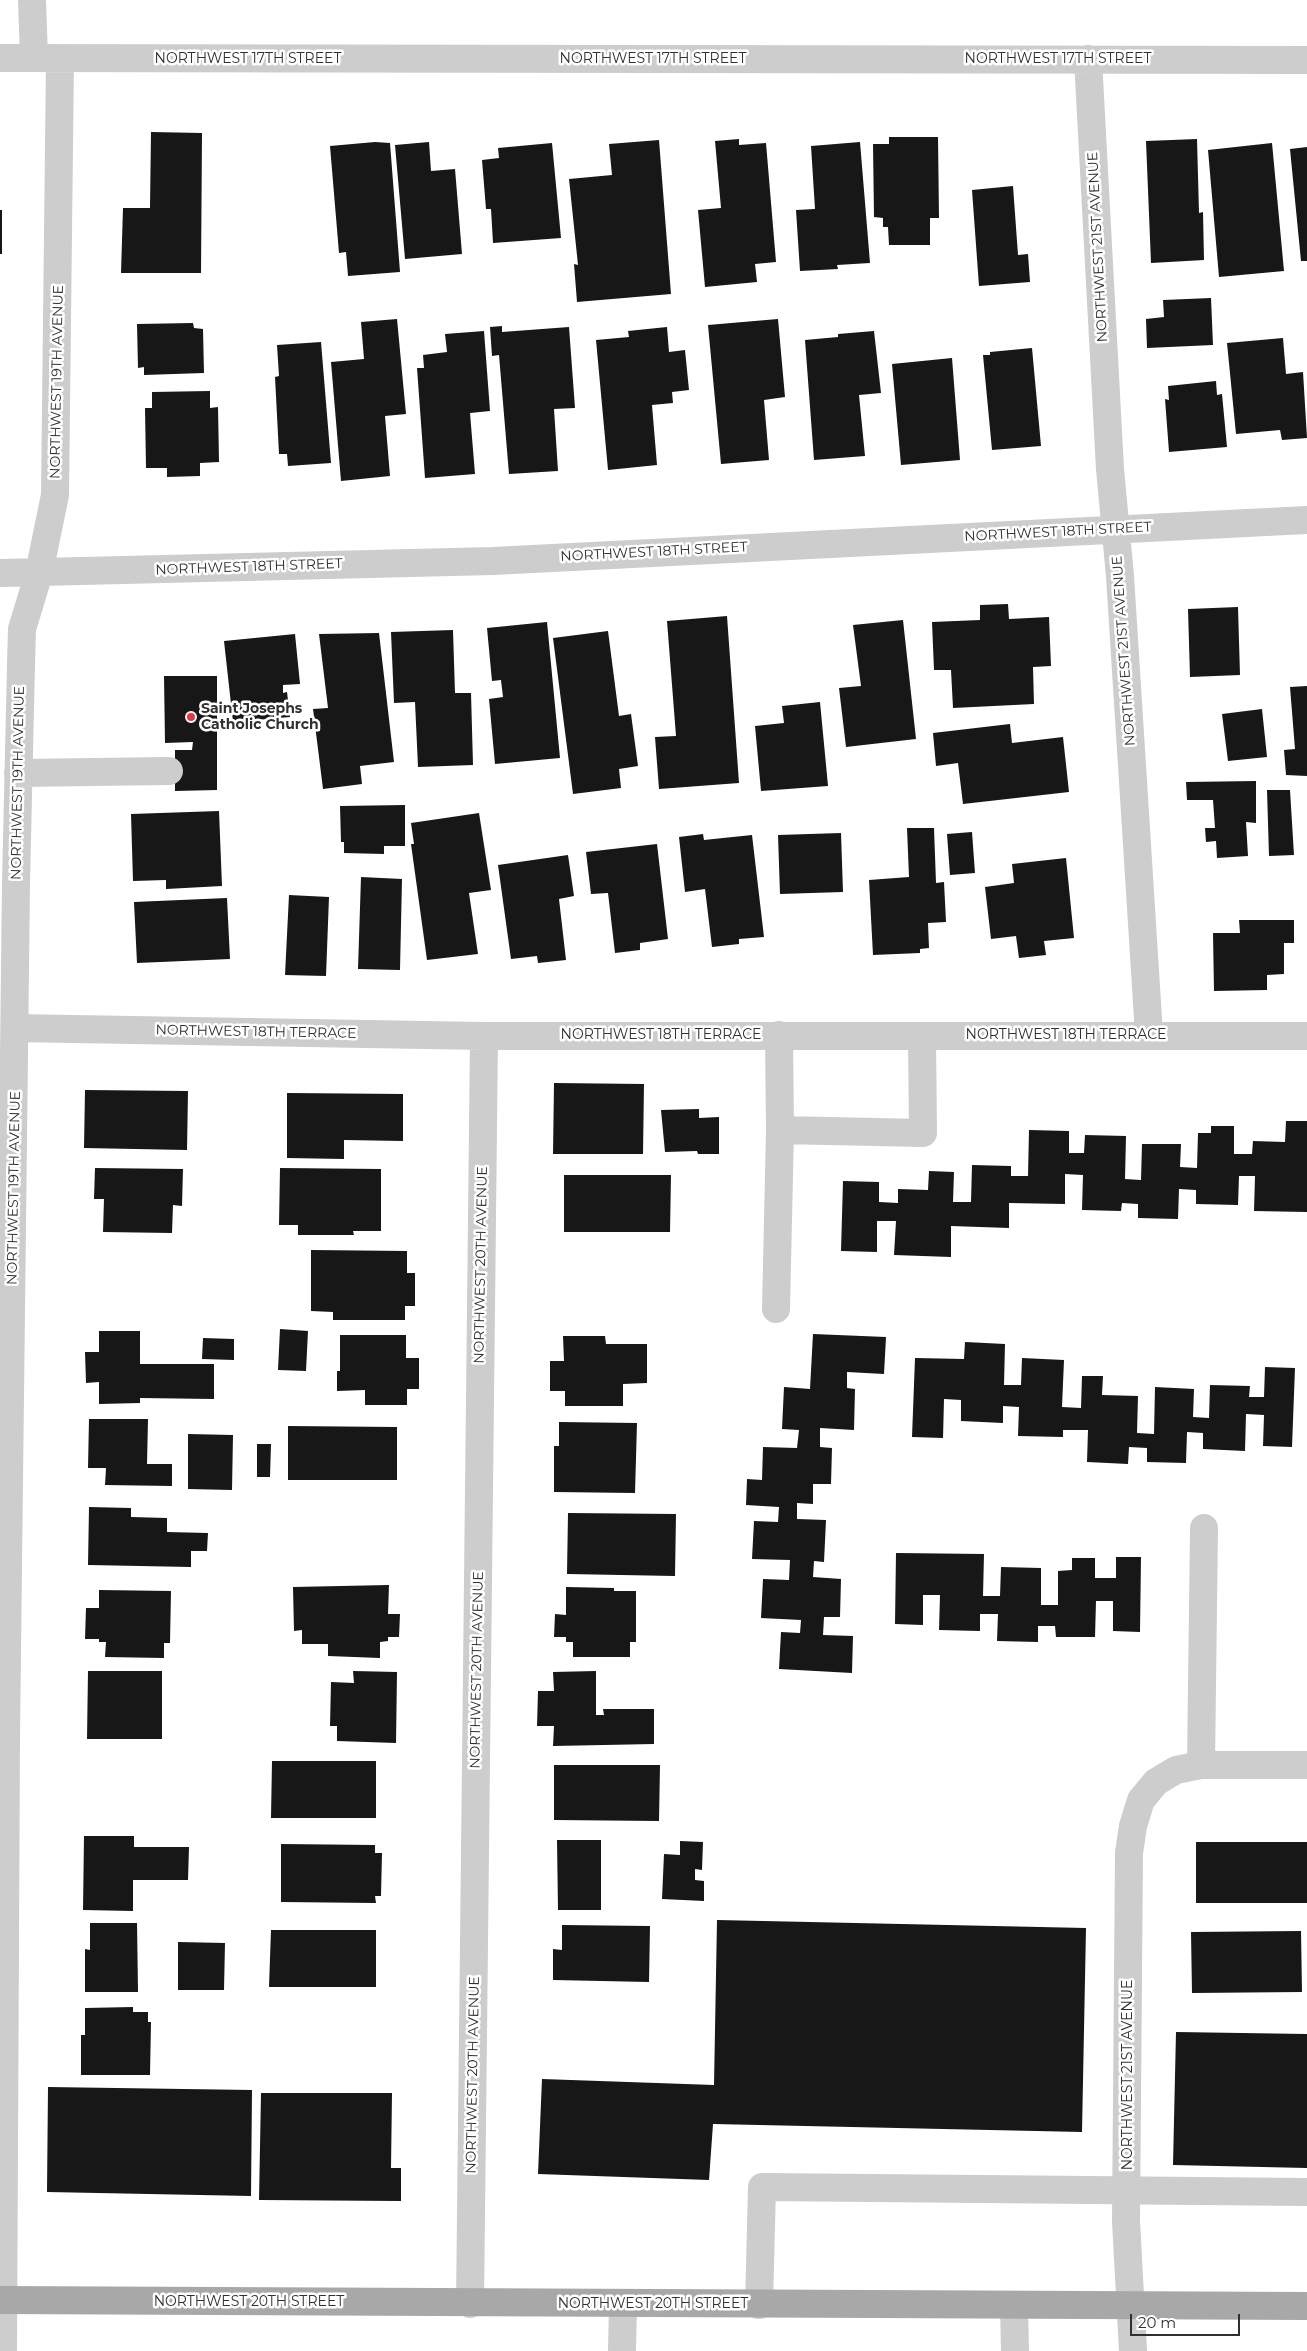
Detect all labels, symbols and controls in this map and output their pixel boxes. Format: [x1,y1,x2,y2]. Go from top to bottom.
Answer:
street label: NORTHWEST 17TH STREET [155,51,341,67]
street label: NORTHWEST 17TH STREET [560,51,746,67]
street label: NORTHWEST 17TH STREET [965,51,1151,67]
street label: NORTHWEST 21ST AVENUE [1085,151,1111,343]
street label: NORTHWEST 19TH AVENUE [47,285,67,479]
street label: NORTHWEST 18TH STREET [964,519,1152,545]
street label: NORTHWEST 18TH STREET [560,539,748,565]
street label: NORTHWEST 18TH STREET [155,555,343,579]
street label: NORTHWEST 21ST AVENUE [1109,555,1139,747]
street label: NORTHWEST 19TH AVENUE [8,686,28,880]
place label: Saint Josephs Catholic Church [201,701,319,734]
marker: Saint Josephs Catholic Church [185,711,197,723]
street label: NORTHWEST 18TH TERRACE [155,1022,357,1042]
street label: NORTHWEST 18TH TERRACE [561,1027,761,1043]
street label: NORTHWEST 18TH TERRACE [966,1027,1166,1043]
street label: NORTHWEST 19TH AVENUE [4,1091,24,1285]
street label: NORTHWEST 20TH AVENUE [471,1166,491,1364]
street label: NORTHWEST 20TH AVENUE [467,1571,487,1769]
street label: NORTHWEST 20TH AVENUE [463,1976,483,2174]
street label: NORTHWEST 21ST AVENUE [1120,1980,1136,2170]
street label: NORTHWEST 20TH STREET [154,2294,344,2310]
street label: NORTHWEST 20TH STREET [558,2296,748,2312]
scale bar [1132,2304,1242,2336]
text: 20 m [1138,2313,1176,2332]

